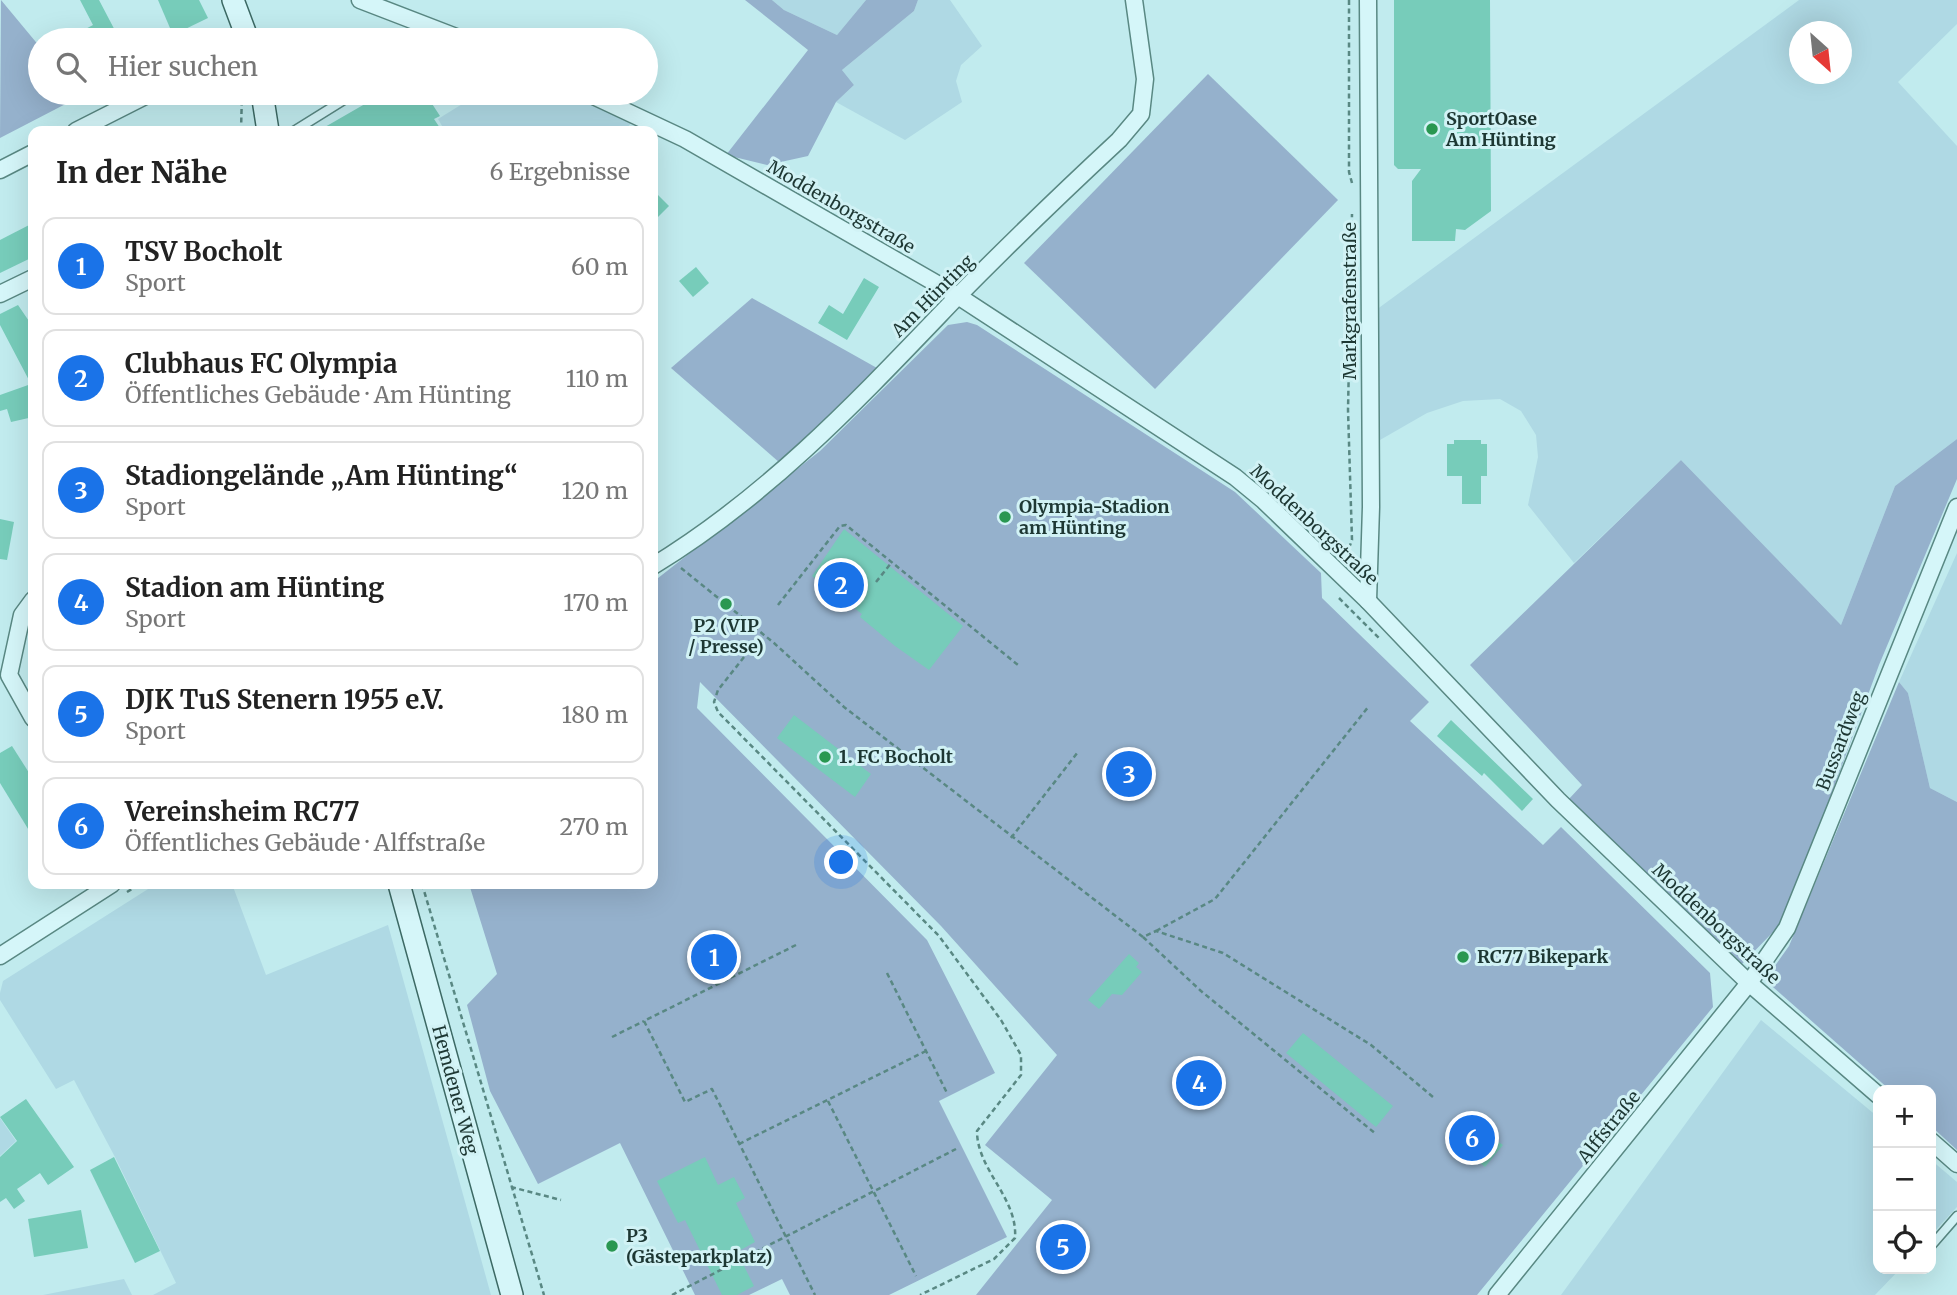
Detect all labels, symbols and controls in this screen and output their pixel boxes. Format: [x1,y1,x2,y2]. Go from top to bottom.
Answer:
north arrow [1789,21,1852,84]
search box [28,28,658,105]
icon: search [52,48,90,86]
text: Hier suchen [108,50,258,83]
place label: SportOase Am Hünting [1445,107,1556,151]
marker: SportOase Am Hünting [1424,121,1440,137]
text: In der Nähe [56,153,227,191]
street label: Moddenborgstraße [763,155,919,258]
text: 6 Ergebnisse [489,157,630,186]
street label: Markgrafenstraße [1338,222,1361,380]
text: TSV Bocholt [125,235,282,268]
street label: Am Hünting [886,249,979,342]
text: 1 [76,252,86,281]
text: 60 m [571,252,628,281]
text: Sport [125,268,186,297]
text: Clubhaus FC Olympia [125,347,397,380]
text: 2 [74,364,88,393]
text: 110 m [566,364,628,393]
text: Öffentliches Gebäude · Am Hünting [125,380,511,409]
text: Stadiongelände „Am Hünting“ [125,459,518,492]
street label: Moddenborgstraße [1246,459,1383,590]
text: 3 [74,476,88,505]
text: 120 m [562,476,628,505]
text: Sport [125,492,186,521]
place label: Olympia-Stadion am Hünting [1019,495,1169,539]
marker: Olympia-Stadion am Hünting [997,509,1013,525]
pin: 2 [818,559,864,611]
text: Stadion am Hünting [125,571,384,604]
text: 4 [74,588,88,617]
text: 170 m [563,588,628,617]
marker: P2 (VIP / Presse) [718,596,734,612]
text: Sport [125,604,186,633]
place label: P2 (VIP / Presse) [688,614,764,658]
text: DJK TuS Stenern 1955 e.V. [125,683,444,716]
street label: Bussardweg [1811,688,1870,794]
text: 5 [74,700,88,729]
text: 180 m [562,700,628,729]
text: Sport [125,716,186,745]
place label: 1. FC Bocholt [839,745,954,768]
pin: 3 [1106,748,1152,800]
marker: 1. FC Bocholt [817,749,833,765]
text: Vereinsheim RC77 [125,795,360,828]
text: 6 [74,812,88,841]
text: 270 m [560,812,628,841]
text: Öffentliches Gebäude · Alffstraße [125,828,485,857]
your location [824,845,858,879]
street label: Moddenborgstraße [1648,858,1785,989]
pin: 1 [691,931,737,983]
place label: RC77 Bikepark [1477,945,1609,968]
marker: RC77 Bikepark [1455,949,1471,965]
street label: Hemdener Weg [427,1023,484,1157]
pin: 4 [1176,1057,1222,1109]
map controls [1873,1085,1936,1274]
button: + [1873,1085,1936,1148]
street label: Alffstraße [1572,1086,1645,1169]
pin: 6 [1449,1112,1495,1164]
button: − [1873,1148,1936,1211]
button: locate [1873,1211,1936,1274]
pin: 5 [1040,1221,1086,1273]
place label: P3 (Gästeparkplatz) [626,1224,772,1268]
marker: P3 (Gästeparkplatz) [604,1238,620,1254]

